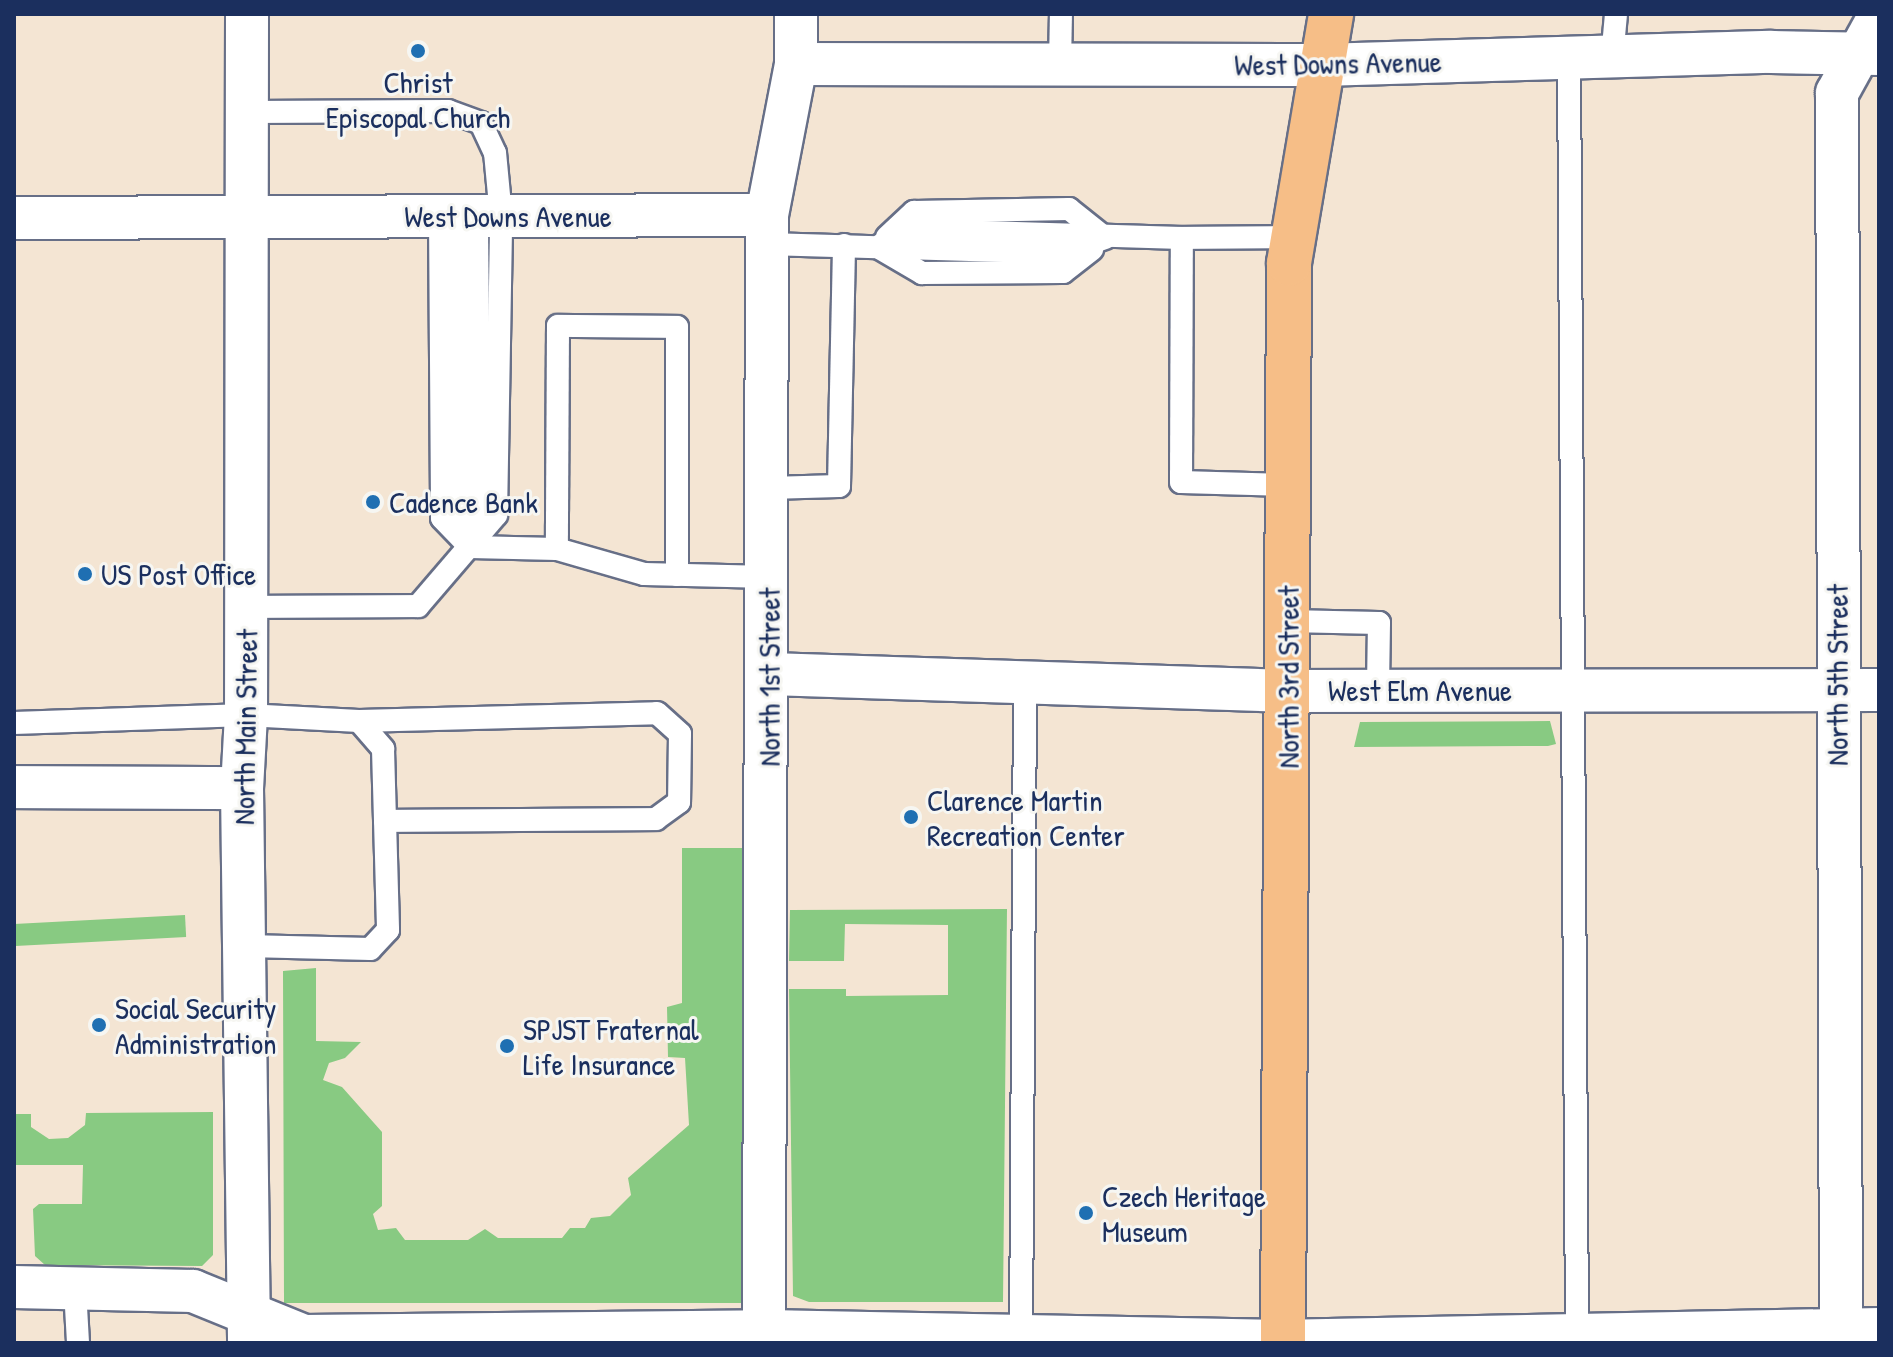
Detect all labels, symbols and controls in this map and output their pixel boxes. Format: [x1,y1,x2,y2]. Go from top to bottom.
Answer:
marker: Christ Episcopal Church [409,42,427,60]
street label: West Downs Avenue [1234,43,1442,83]
place label: Christ Episcopal Church [326,64,510,134]
street label: West Downs Avenue [404,198,612,234]
place label: Cadence Bank [389,484,538,520]
marker: Cadence Bank [364,493,382,511]
place label: US Post Office [101,556,256,592]
marker: US Post Office [76,565,94,583]
street label: North 5th Street [1819,584,1855,766]
street label: North 3rd Street [1270,586,1306,768]
street label: North 1st Street [751,588,787,766]
street label: North Main Street [225,629,265,825]
street label: West Elm Avenue [1328,672,1512,708]
place label: Clarence Martin Recreation Center [927,782,1125,852]
marker: Clarence Martin Recreation Center [902,808,920,826]
place label: Social Security Administration [115,990,277,1060]
place label: SPJST Fraternal Life Insurance [523,1011,699,1082]
marker: Social Security Administration [90,1016,108,1034]
marker: SPJST Fraternal Life Insurance [498,1037,516,1055]
place label: Czech Heritage Museum [1102,1178,1266,1248]
marker: Czech Heritage Museum [1077,1204,1095,1222]

